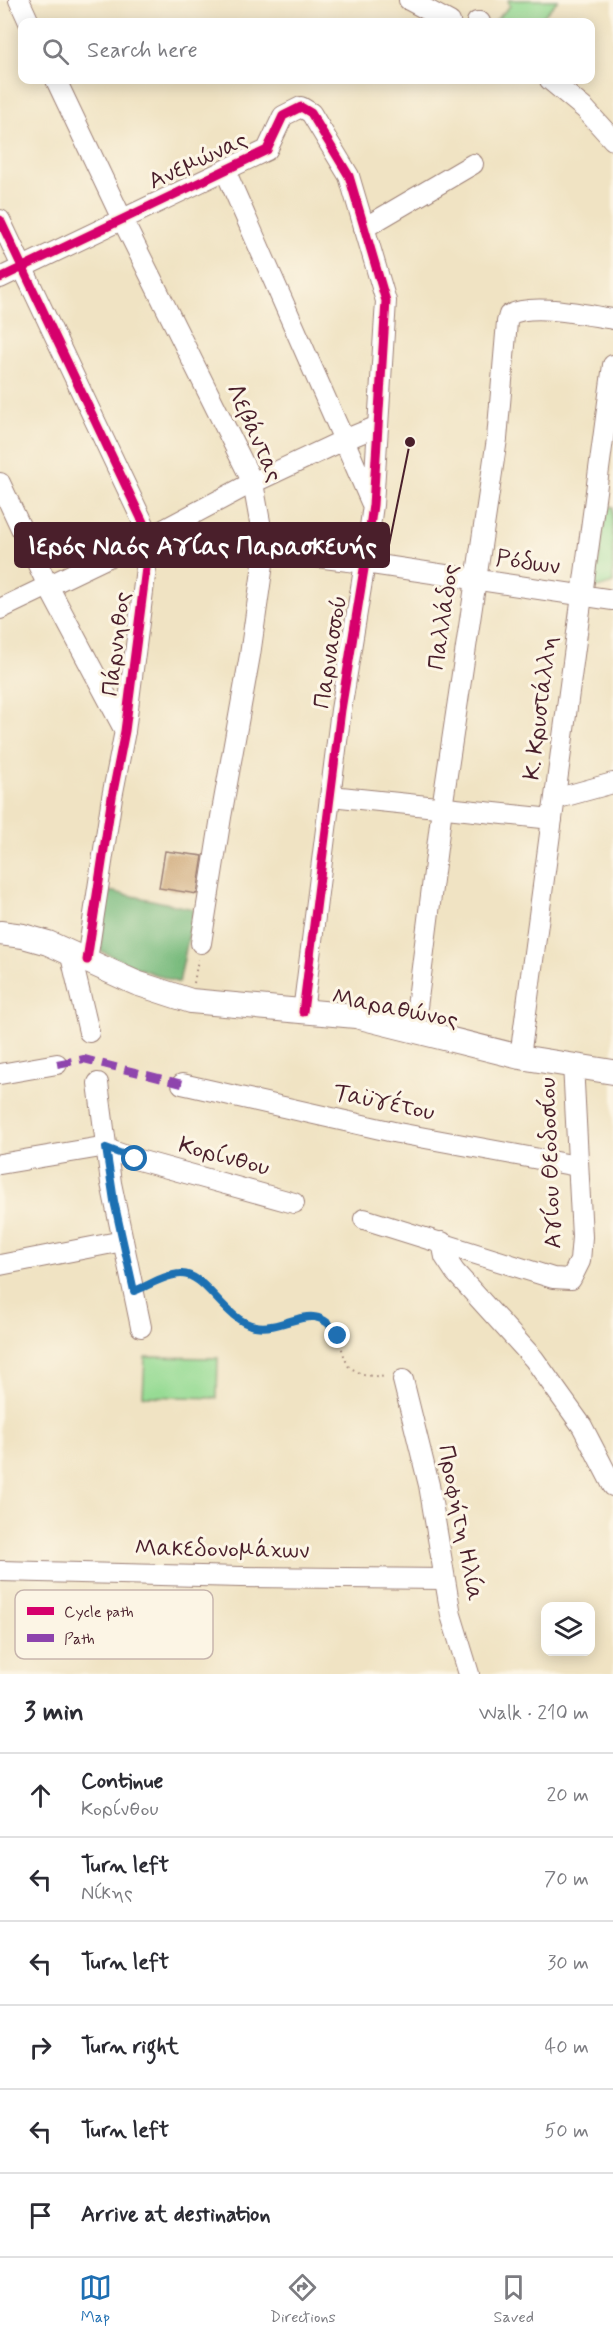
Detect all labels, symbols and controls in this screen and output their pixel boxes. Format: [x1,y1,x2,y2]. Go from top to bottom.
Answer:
search box [18,18,595,84]
icon: search [39,35,72,68]
text: Search here [87,37,198,65]
street label: Ανεμώνας [143,125,253,197]
street label: Λεβάντας [219,379,289,487]
callout: Ιερός Ναός Αγίας Παρασκευής [15,523,389,567]
text: Ιερός Ναός Αγίας Παρασκευής [27,530,377,564]
street label: Ρόδων [494,543,562,583]
street label: Παλλάδος [421,562,467,672]
street label: Πάρνηθος [95,590,139,698]
street label: Παρνασσού [307,593,355,711]
street label: Κ. Κρυστάλλη [517,634,565,782]
street label: Μαραθώνος [329,982,461,1036]
street label: Ταϋγέτου [331,1076,438,1129]
street label: Αγίου Θεοδοσίου [533,1076,569,1249]
street label: Κορίνθου [175,1130,273,1184]
route start [121,1145,147,1171]
route end [324,1322,350,1348]
street label: Προφήτη Ηλία [430,1442,490,1604]
street label: Μακεδονομάχων [134,1533,310,1567]
legend [15,1590,213,1659]
text: Cycle path [64,1602,134,1623]
map controls [541,1602,595,1656]
button: layers [541,1602,595,1656]
text: Path [64,1629,95,1650]
text: 3 min [24,1696,84,1730]
text: Walk · 210 m [479,1700,589,1727]
text: Continue [81,1768,163,1796]
icon: ahead [24,1779,57,1812]
text: 20 m [546,1782,589,1809]
text: Κορίνθου [81,1796,159,1823]
text: Turn left [81,1852,169,1880]
icon: left [24,1863,57,1896]
text: 70 m [544,1866,589,1893]
text: Νίκης [81,1880,133,1907]
icon: left [24,1947,57,1980]
text: Turn left [81,1949,169,1977]
text: 30 m [547,1950,589,1977]
icon: right [24,2031,57,2064]
text: Turn right [81,2033,179,2061]
text: 40 m [545,2034,589,2061]
icon: left [24,2115,57,2148]
text: Turn left [81,2117,169,2145]
text: 50 m [544,2118,589,2145]
icon: arrive [24,2199,57,2232]
text: Arrive at destination [81,2201,271,2229]
tab: Map [79,2271,112,2328]
tab: Directions [270,2271,336,2328]
tab: Saved [494,2271,534,2328]

